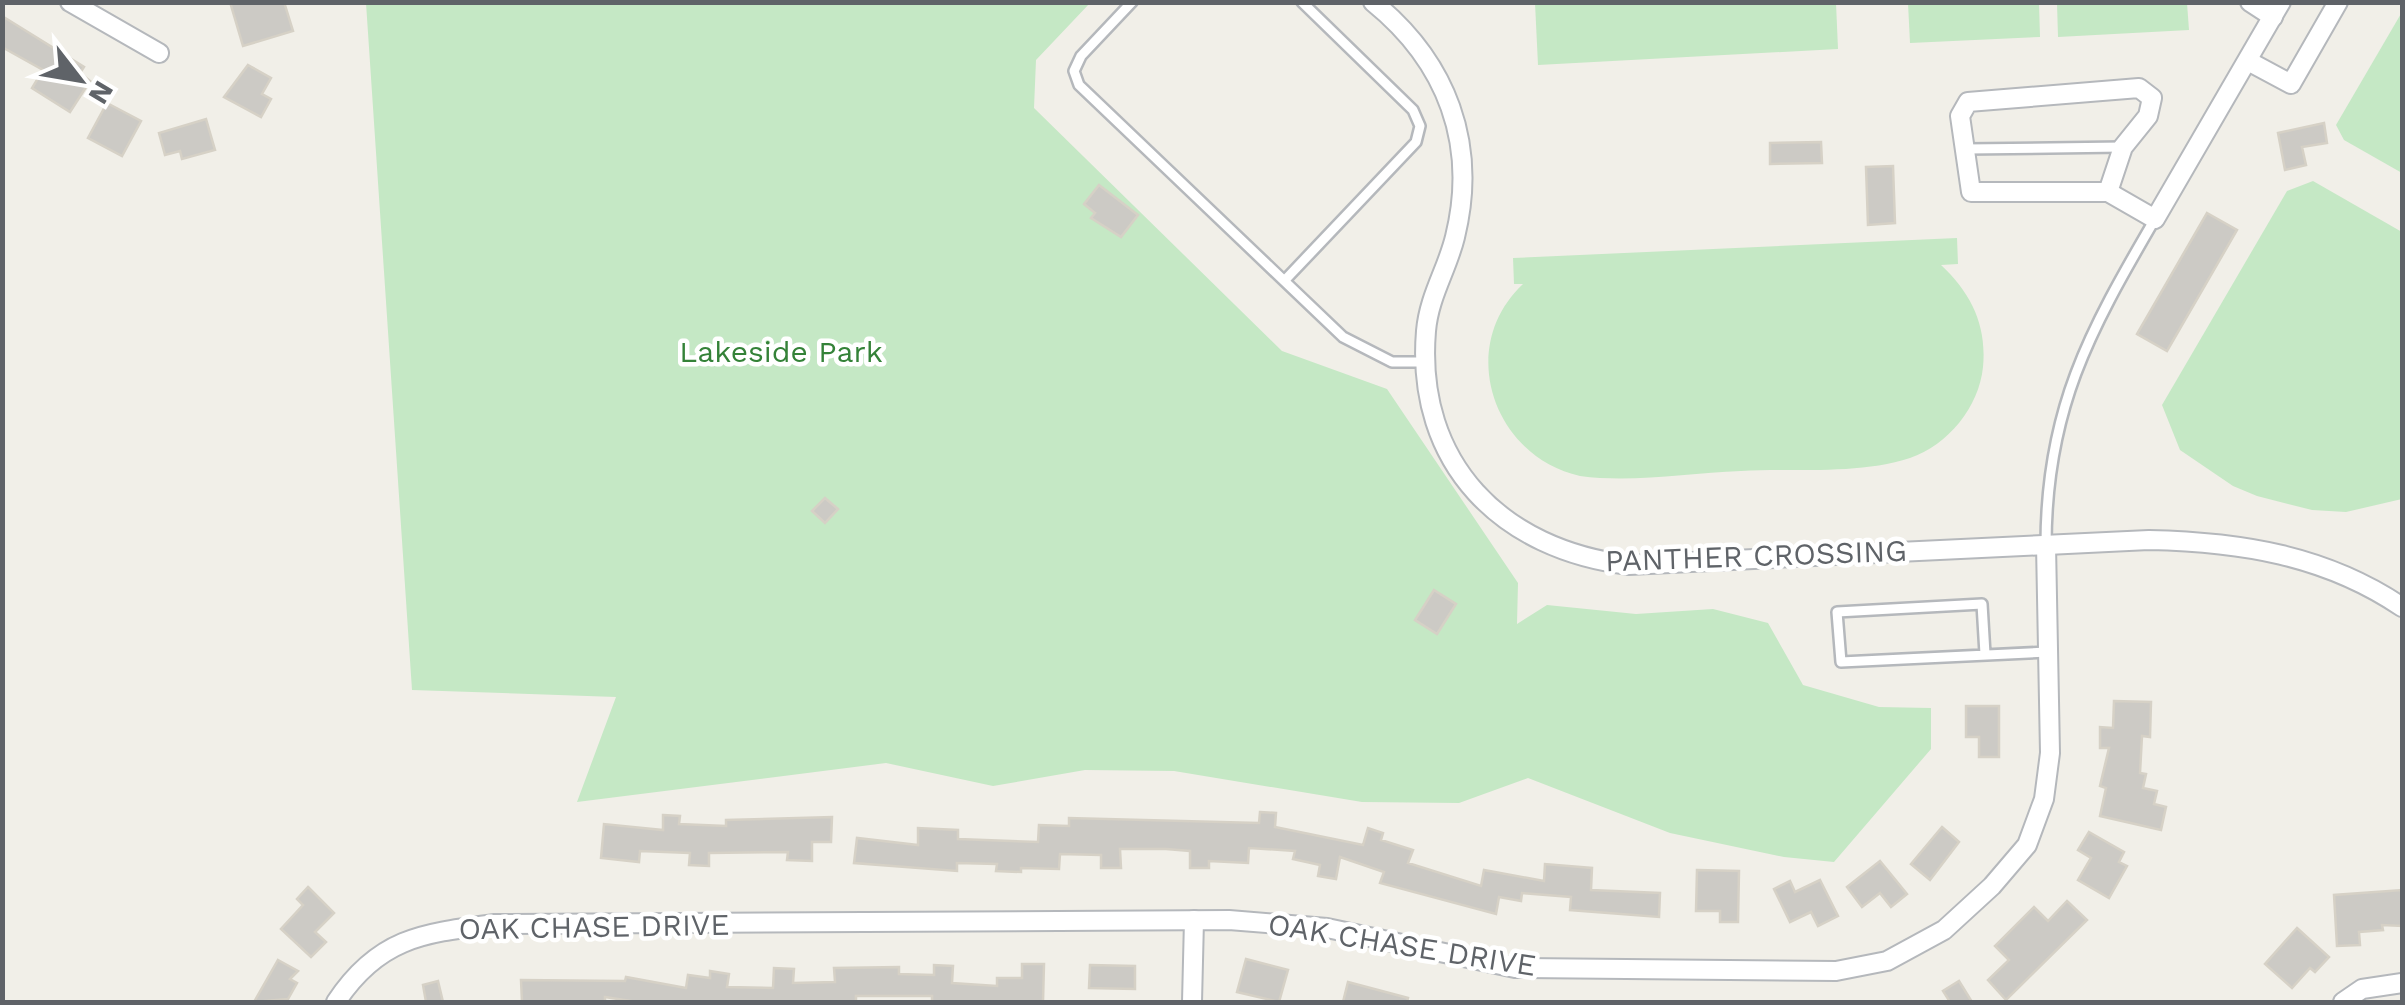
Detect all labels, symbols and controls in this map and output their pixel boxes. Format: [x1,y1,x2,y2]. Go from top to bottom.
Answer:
north arrow [30,30,130,130]
text: N [82,75,120,110]
park label: Lakeside Park [679,334,883,369]
street label: PANTHER CROSSING [1604,533,1908,578]
street label: OAK CHASE DRIVE [1266,906,1539,983]
street label: OAK CHASE DRIVE [458,907,730,946]

